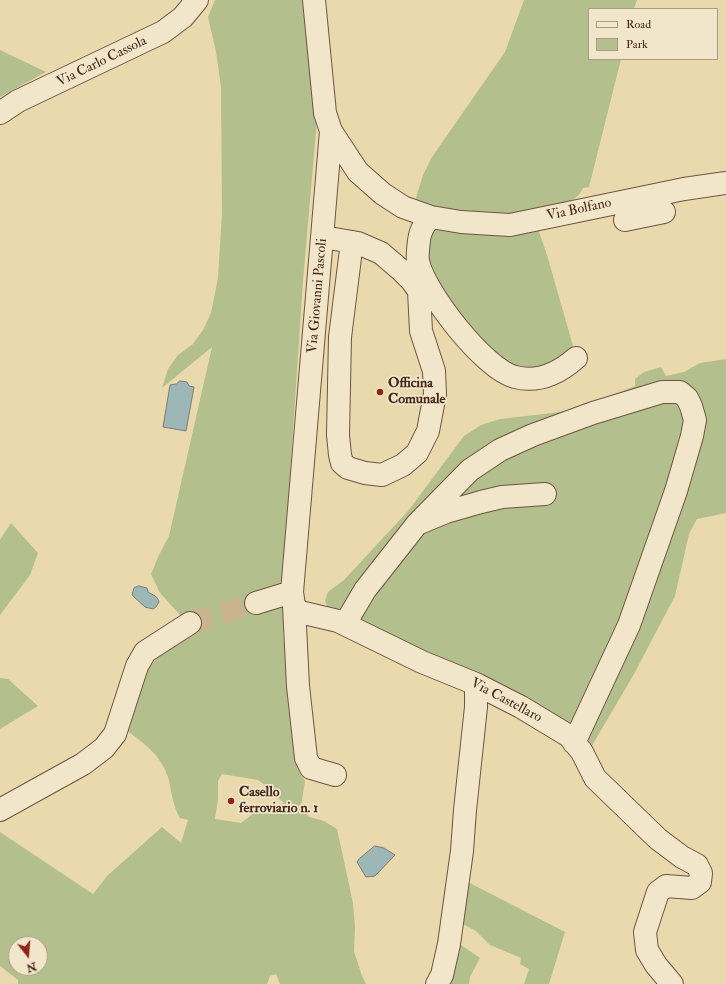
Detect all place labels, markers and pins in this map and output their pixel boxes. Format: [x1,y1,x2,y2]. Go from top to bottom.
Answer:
place label: Officina Comunale [388,376,445,408]
marker: Officina Comunale [375,387,385,397]
place label: Casello ferroviario n. 1 [239,785,318,818]
marker: Casello ferroviario n. 1 [226,796,236,806]

